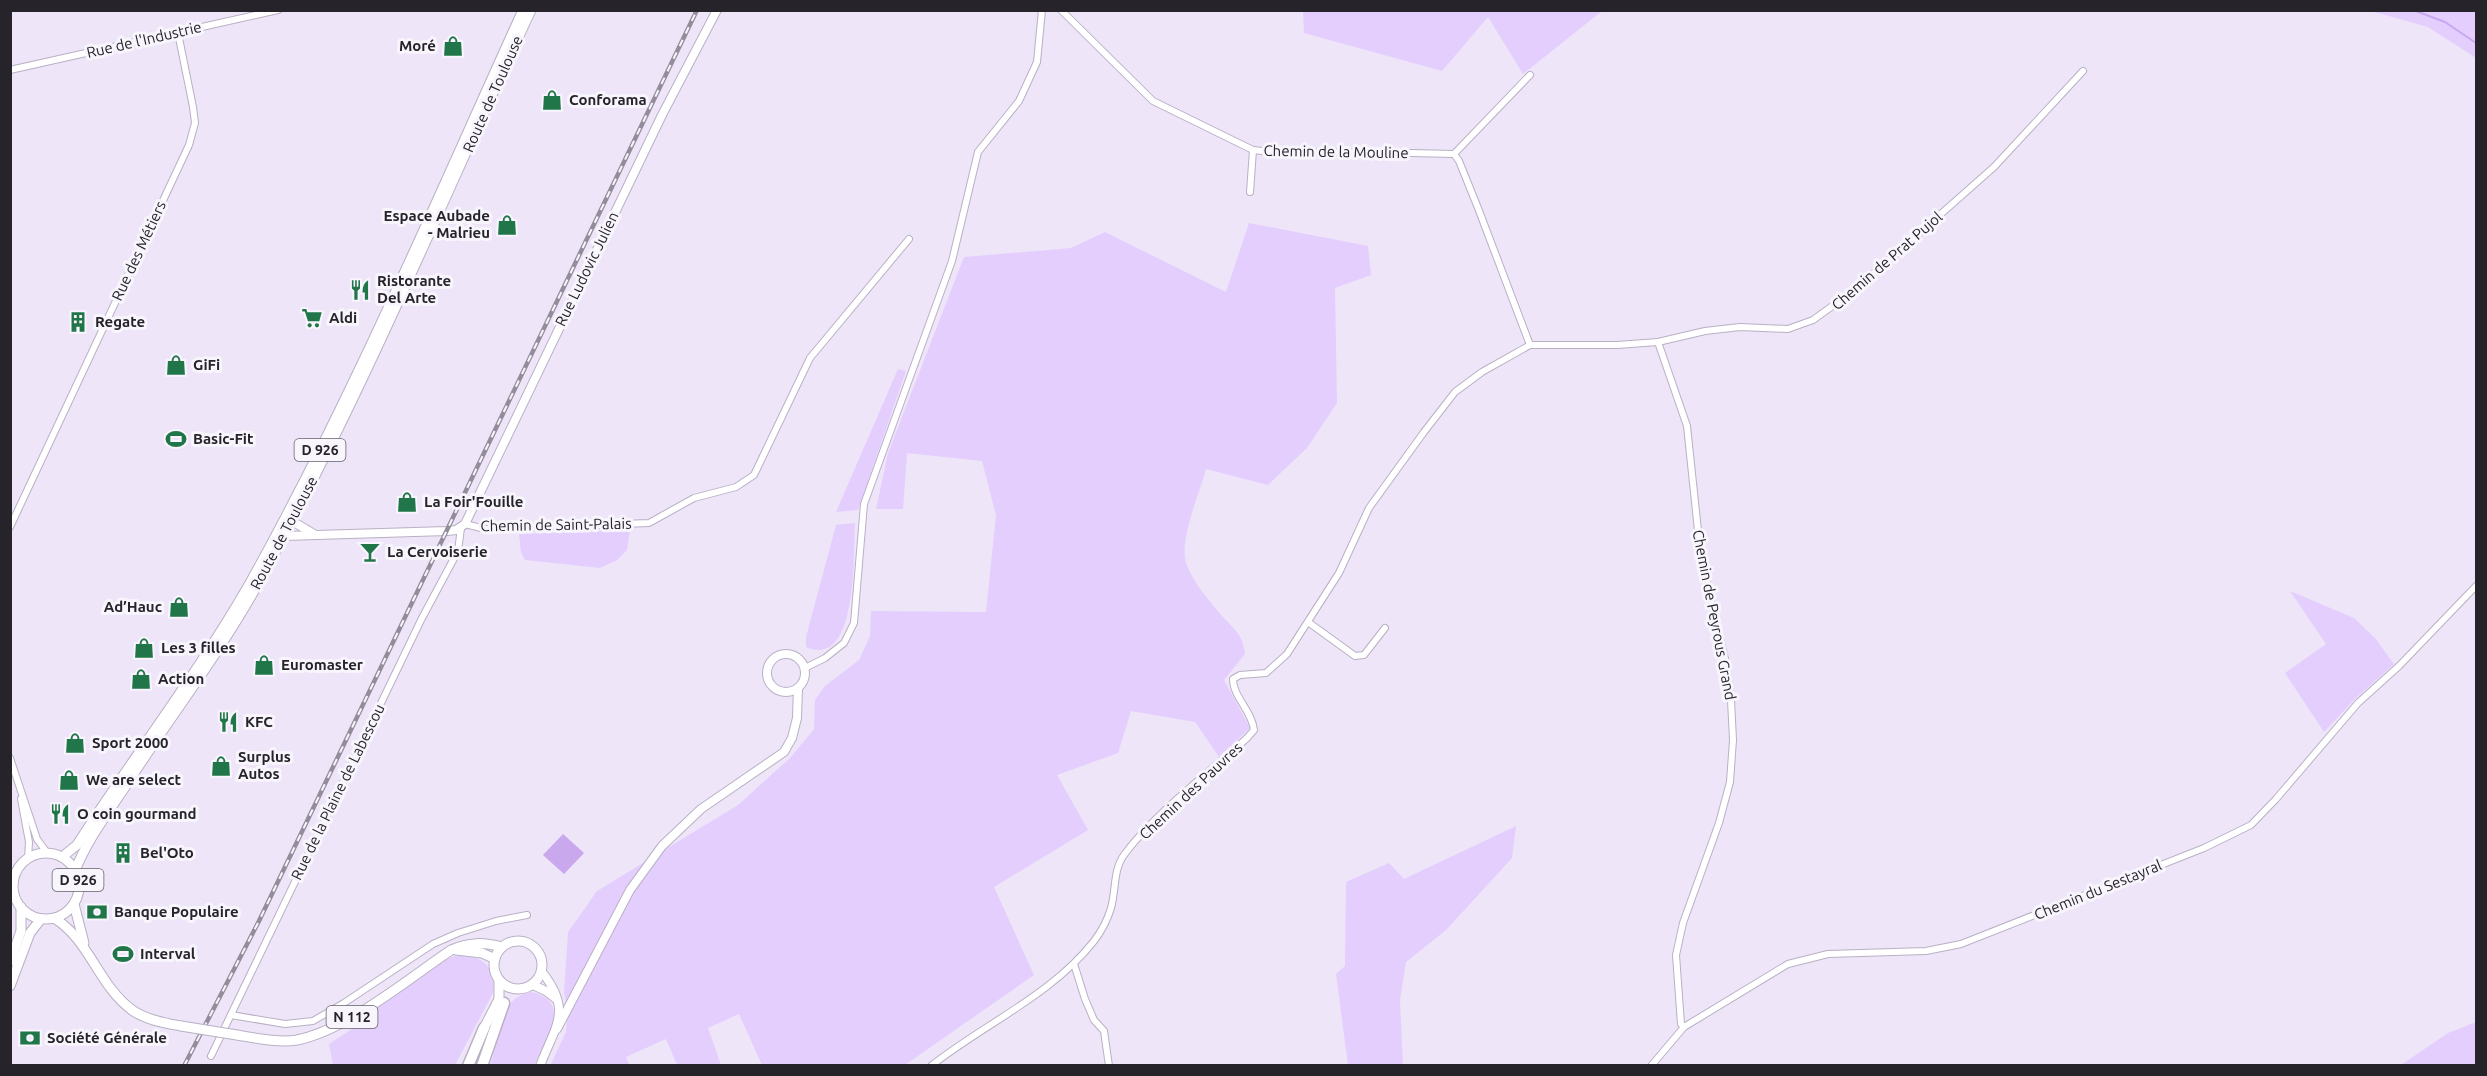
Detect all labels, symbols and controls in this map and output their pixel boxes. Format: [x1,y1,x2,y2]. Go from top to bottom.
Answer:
street label: Rue de l'Industrie [85,18,203,61]
street label: Route de Toulouse [459,33,526,155]
shop icon: Moré [441,34,465,58]
place label: Moré [399,37,436,54]
shop icon: Conforama [540,88,564,112]
place label: Conforama [569,91,647,108]
street label: Chemin de la Mouline [1263,142,1409,161]
street label: Rue des Métiers [108,198,169,303]
place label: Espace Aubade - Malrieu [384,207,490,241]
street label: Chemin de Prat Pujol [1828,208,1945,313]
street label: Rue Ludovic Julien [551,209,622,329]
shop icon: Espace Aubade - Malrieu [495,213,519,237]
place label: Ristorante Del Arte [377,272,451,306]
restaurant icon: Ristorante Del Arte [348,278,372,302]
supermarket icon: Aldi [300,306,324,330]
place label: Aldi [329,309,357,326]
building icon: Regate [66,310,90,334]
place label: Regate [95,313,145,330]
shop icon: GiFi [164,353,188,377]
place label: GiFi [193,356,220,373]
sports icon: Basic-Fit [164,427,188,451]
place label: Basic-Fit [193,430,254,447]
road number: D 926 [294,439,346,461]
street label: Route de Toulouse [247,473,321,592]
shop icon: La Foir'Fouille [395,490,419,514]
place label: La Foir'Fouille [424,493,523,510]
street label: Chemin de Saint-Palais [480,515,632,534]
street label: Chemin de Peyrous Grand [1690,528,1739,701]
bar icon: La Cervoiserie [358,540,382,564]
place label: La Cervoiserie [387,543,488,560]
shop icon: Ad’Hauc [167,595,191,619]
place label: Ad’Hauc [104,598,162,615]
shop icon: Les 3 filles [132,636,156,660]
place label: Les 3 filles [161,639,236,656]
shop icon: Euromaster [252,653,276,677]
place label: Euromaster [281,656,364,673]
shop icon: Action [129,667,153,691]
place label: Action [158,670,204,687]
street label: Rue de la Plaine de Labescou [288,701,388,882]
restaurant icon: KFC [216,710,240,734]
place label: KFC [245,713,273,730]
shop icon: Sport 2000 [63,731,87,755]
place label: Sport 2000 [92,734,169,751]
street label: Chemin des Pauvres [1136,739,1246,843]
place label: Surplus Autos [238,748,291,782]
shop icon: Surplus Autos [209,754,233,778]
shop icon: We are select [57,768,81,792]
place label: We are select [86,771,182,788]
restaurant icon: O coin gourmand [48,802,72,826]
place label: O coin gourmand [77,805,197,822]
building icon: Bel'Oto [111,841,135,865]
place label: Bel'Oto [140,844,194,861]
street label: Chemin du Sestayral [2032,856,2164,923]
road number: D 926 [52,869,104,891]
bank icon: Banque Populaire [85,900,109,924]
place label: Banque Populaire [114,903,239,920]
sports icon: Interval [111,942,135,966]
place label: Interval [140,945,196,962]
road number: N 112 [326,1006,378,1028]
bank icon: Société Générale [18,1026,42,1050]
place label: Société Générale [47,1029,167,1046]

